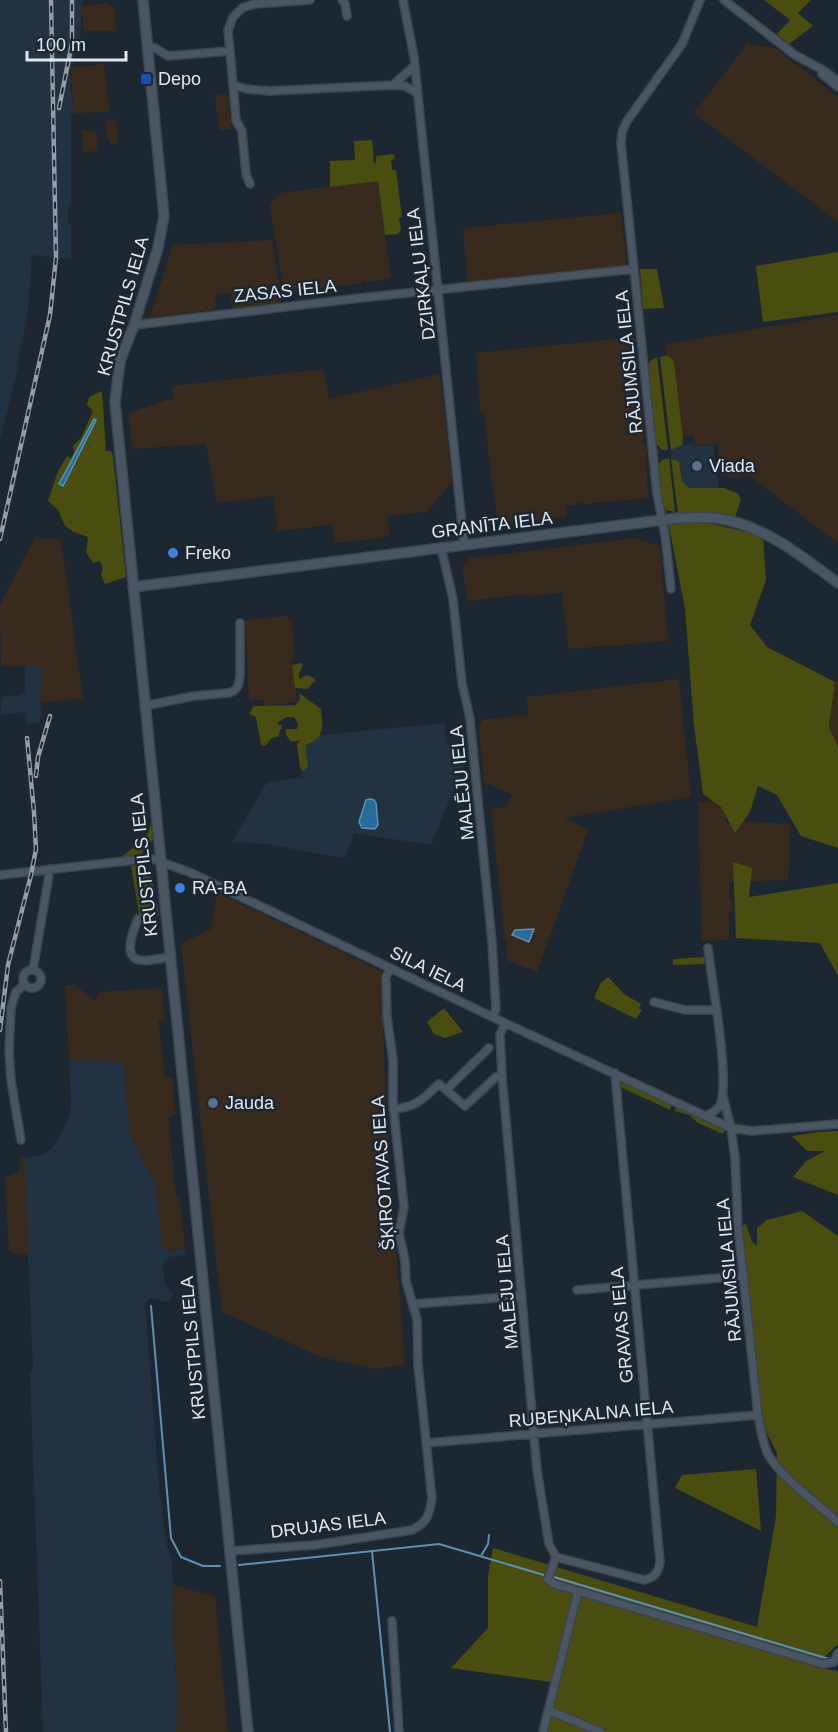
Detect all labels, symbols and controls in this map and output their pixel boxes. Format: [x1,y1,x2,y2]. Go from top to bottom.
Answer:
scale bar [27,24,126,62]
text: 100 m [36,35,86,55]
place label: Depo [158,69,201,89]
marker: Depo [139,72,153,86]
street label: DZIRKAĻU IELA [403,207,439,341]
street label: KRUSTPILS IELA [94,234,152,378]
street label: ZASAS IELA [233,276,337,306]
street label: RĀJUMSILA IELA [612,289,646,435]
place label: Viada [709,456,756,476]
marker: Viada [690,459,704,473]
street label: GRANĪTA IELA [430,508,554,542]
place label: Freko [185,543,231,563]
marker: Freko [166,546,180,560]
street label: MALĒJU IELA [446,725,478,841]
street label: KRUSTPILS IELA [127,792,161,938]
place label: RA-BA [192,878,247,898]
marker: RA-BA [173,881,187,895]
street label: SILA IELA [387,942,469,996]
place label: Jauda [225,1093,275,1113]
street label: ŠĶIROTAVAS IELA [367,1095,398,1251]
marker: Jauda [206,1096,220,1110]
street label: RĀJUMSILA IELA [713,1197,745,1343]
street label: MALĒJU IELA [492,1234,522,1350]
street label: GRAVAS IELA [607,1266,637,1384]
street label: KRUSTPILS IELA [177,1275,209,1421]
street label: RUBEŅKALNA IELA [508,1397,674,1431]
street label: DRUJAS IELA [269,1508,387,1542]

